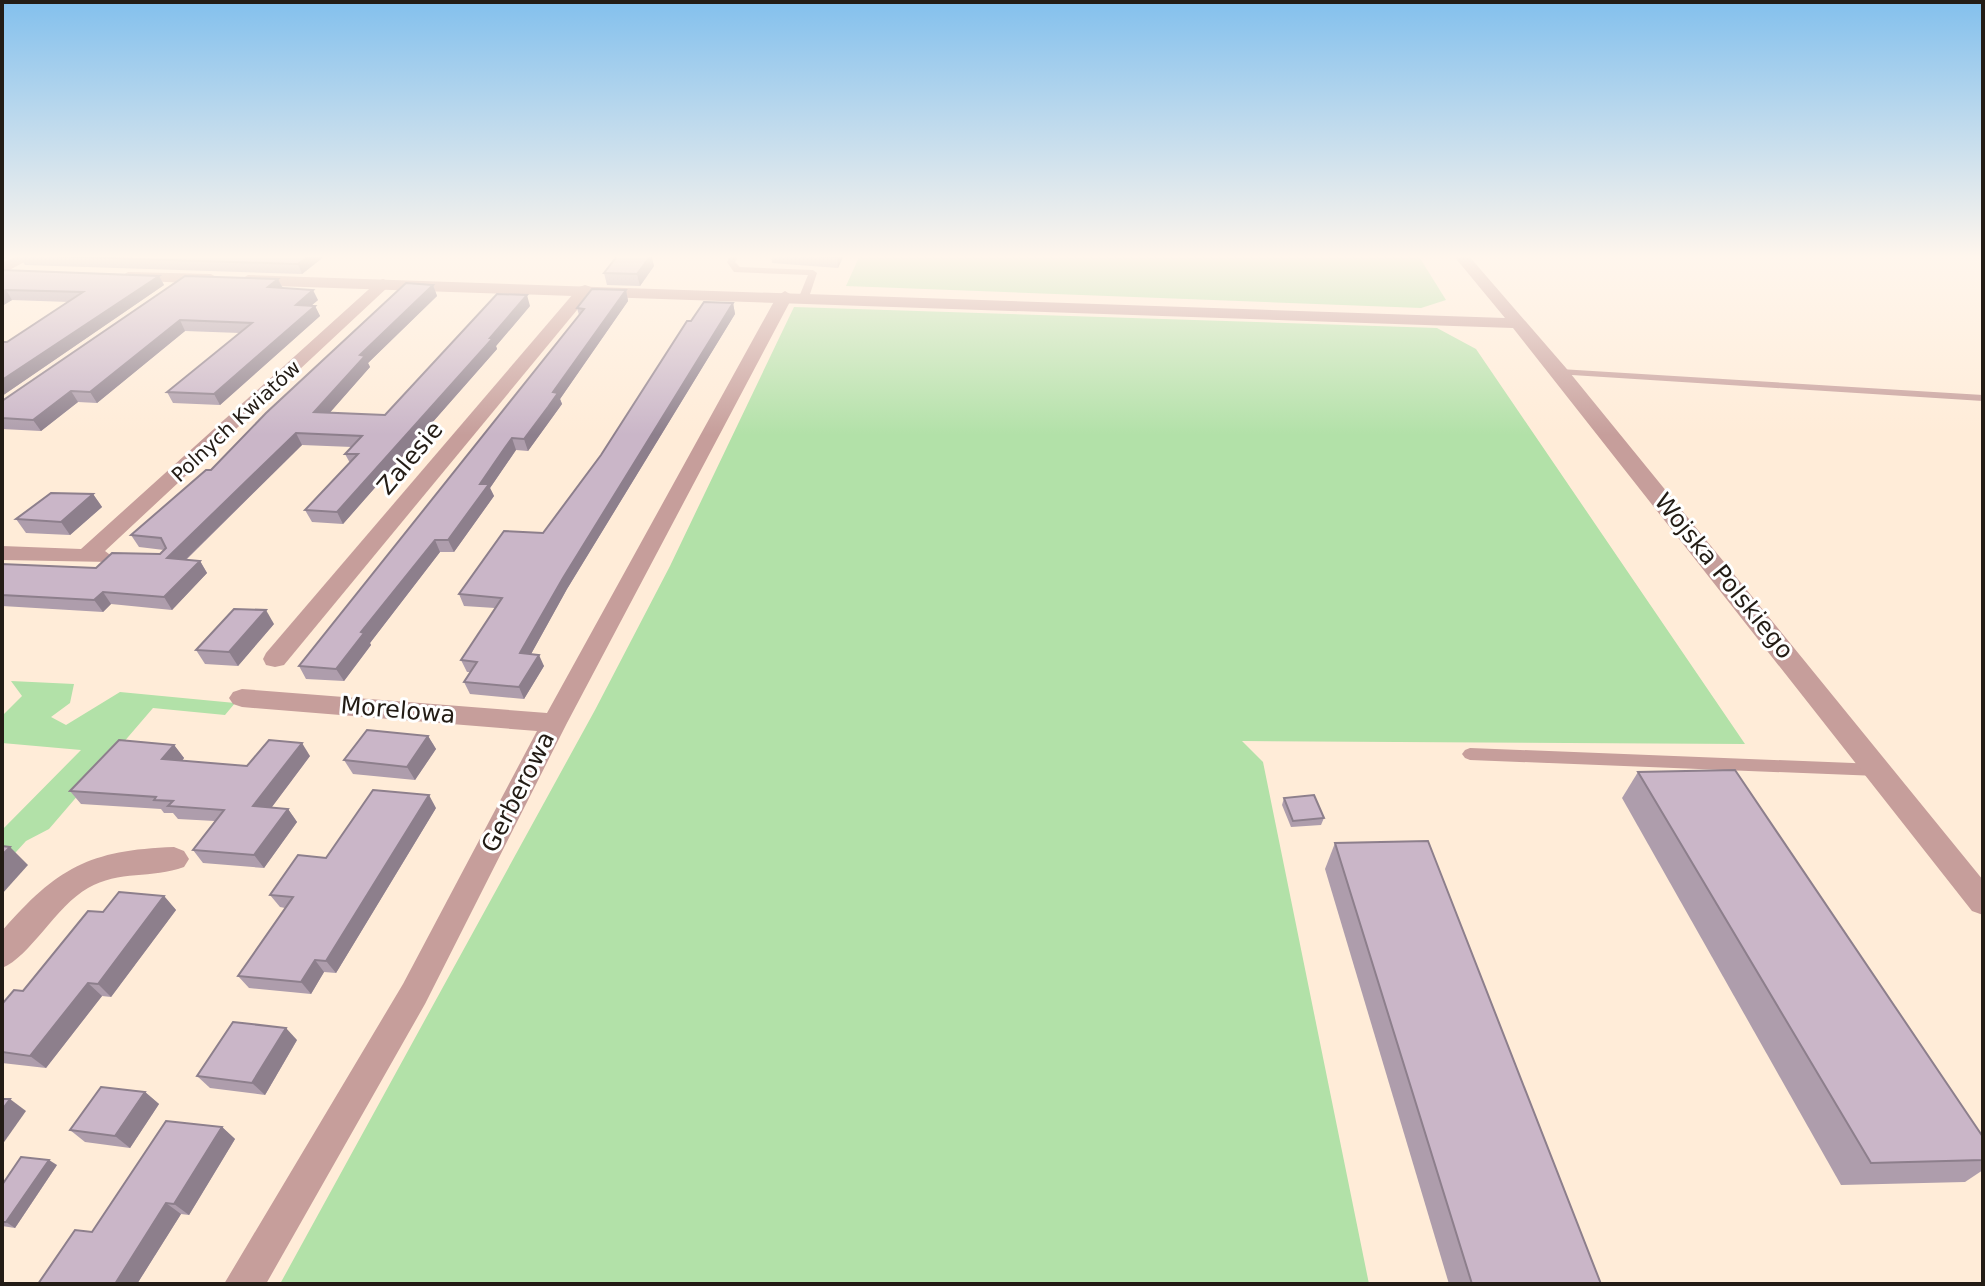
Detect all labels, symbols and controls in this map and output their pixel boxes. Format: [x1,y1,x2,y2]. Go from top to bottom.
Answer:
street label: Polnych Kwiatów [167,355,305,487]
street label: Zalesie [371,416,449,500]
street label: Wojska Polskiego [1649,488,1799,664]
street label: Morelowa [339,691,457,729]
street label: Gerberowa [476,727,560,857]

